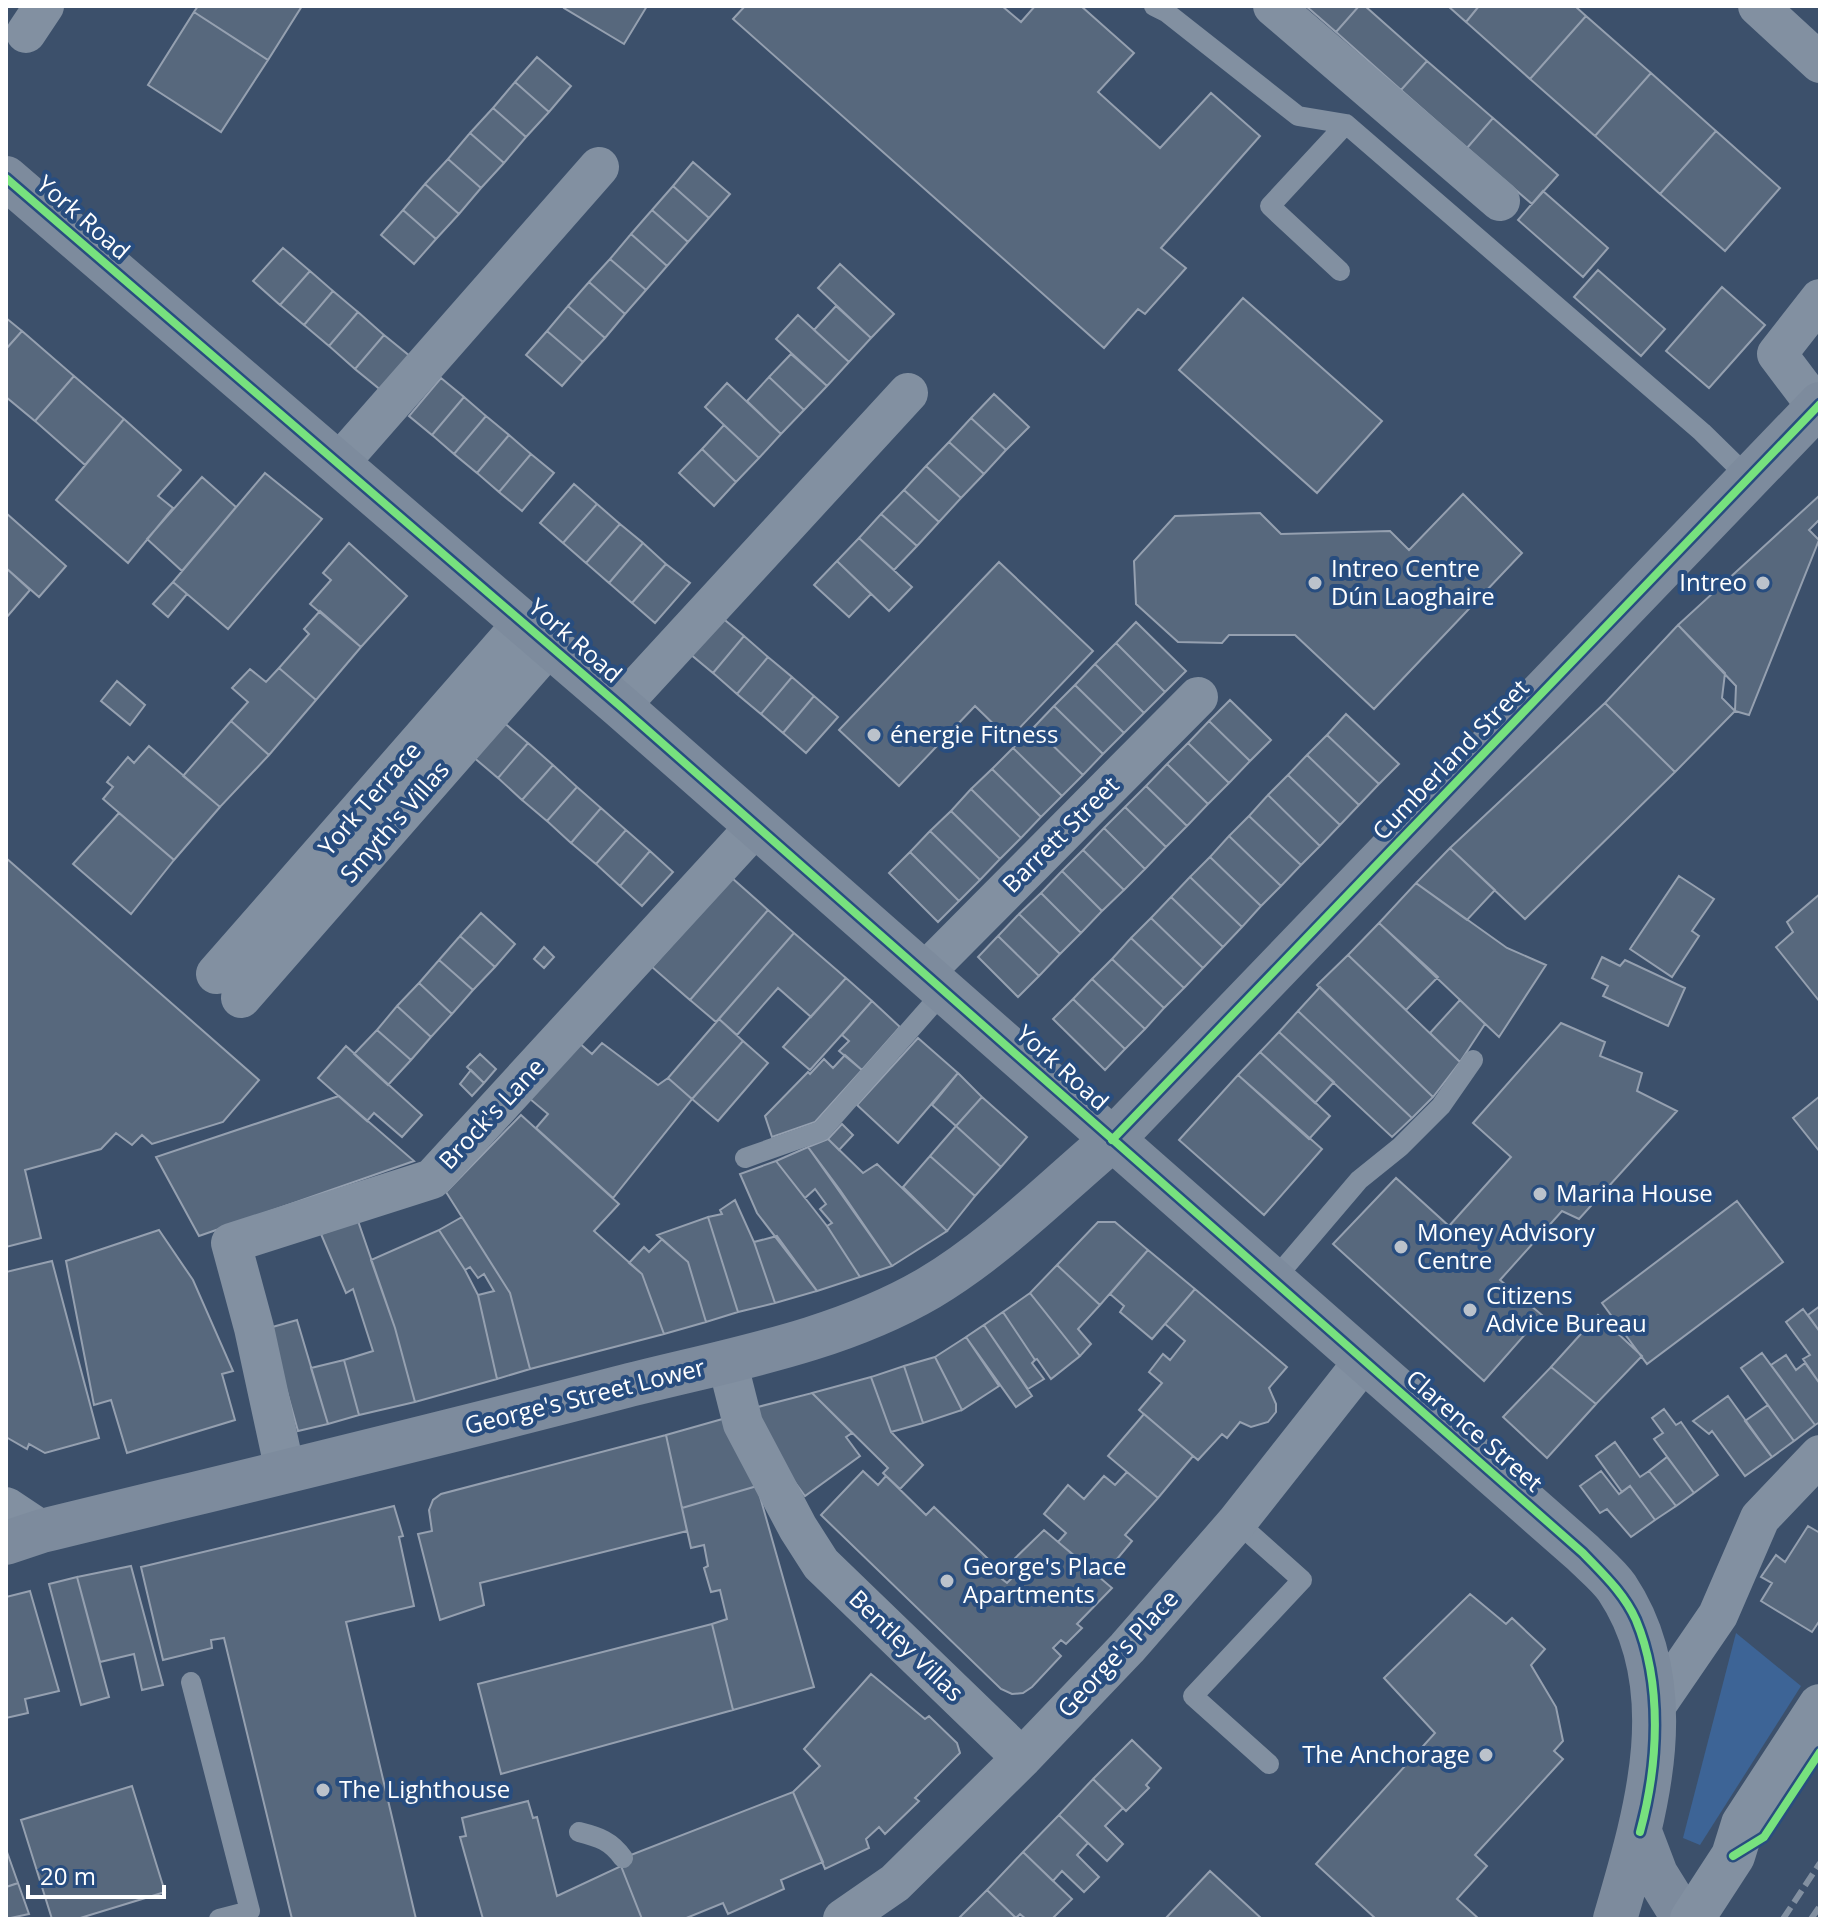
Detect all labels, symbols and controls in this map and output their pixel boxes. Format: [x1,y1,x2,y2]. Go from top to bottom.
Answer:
street label: York Road [30,167,138,267]
place label: Intreo Centre Dún Laoghaire [1331,551,1495,612]
place label: Intreo [1679,565,1747,598]
marker: Intreo Centre Dún Laoghaire [1306,574,1324,592]
marker: Intreo [1754,574,1772,592]
street label: York Road [522,590,630,690]
street label: Cumberland Street [1364,671,1535,847]
place label: énergie Fitness [890,717,1058,750]
marker: énergie Fitness [865,726,883,744]
street label: York Terrace [310,734,428,862]
street label: Smyth's Villas [332,753,456,889]
street label: Barrett Street [994,768,1125,899]
street label: York Road [1010,1017,1116,1117]
street label: Brock's Lane [431,1050,551,1176]
place label: Marina House [1556,1176,1713,1209]
marker: Marina House [1531,1185,1549,1203]
place label: Money Advisory Centre [1417,1215,1596,1276]
marker: Money Advisory Centre [1392,1238,1410,1256]
place label: Citizens Advice Bureau [1486,1278,1647,1339]
marker: Citizens Advice Bureau [1461,1301,1479,1319]
street label: George's Street Lower [461,1350,709,1441]
street label: Clarence Street [1400,1361,1550,1498]
place label: George's Place Apartments [963,1549,1126,1610]
marker: George's Place Apartments [938,1572,956,1590]
street label: Bentley Villas [843,1582,971,1708]
street label: George's Place [1049,1582,1185,1724]
place label: The Anchorage [1302,1737,1470,1770]
marker: The Anchorage [1477,1746,1495,1764]
place label: The Lighthouse [339,1772,510,1805]
marker: The Lighthouse [314,1781,332,1799]
scale bar [28,1849,164,1899]
text: 20 m [40,1859,96,1892]

